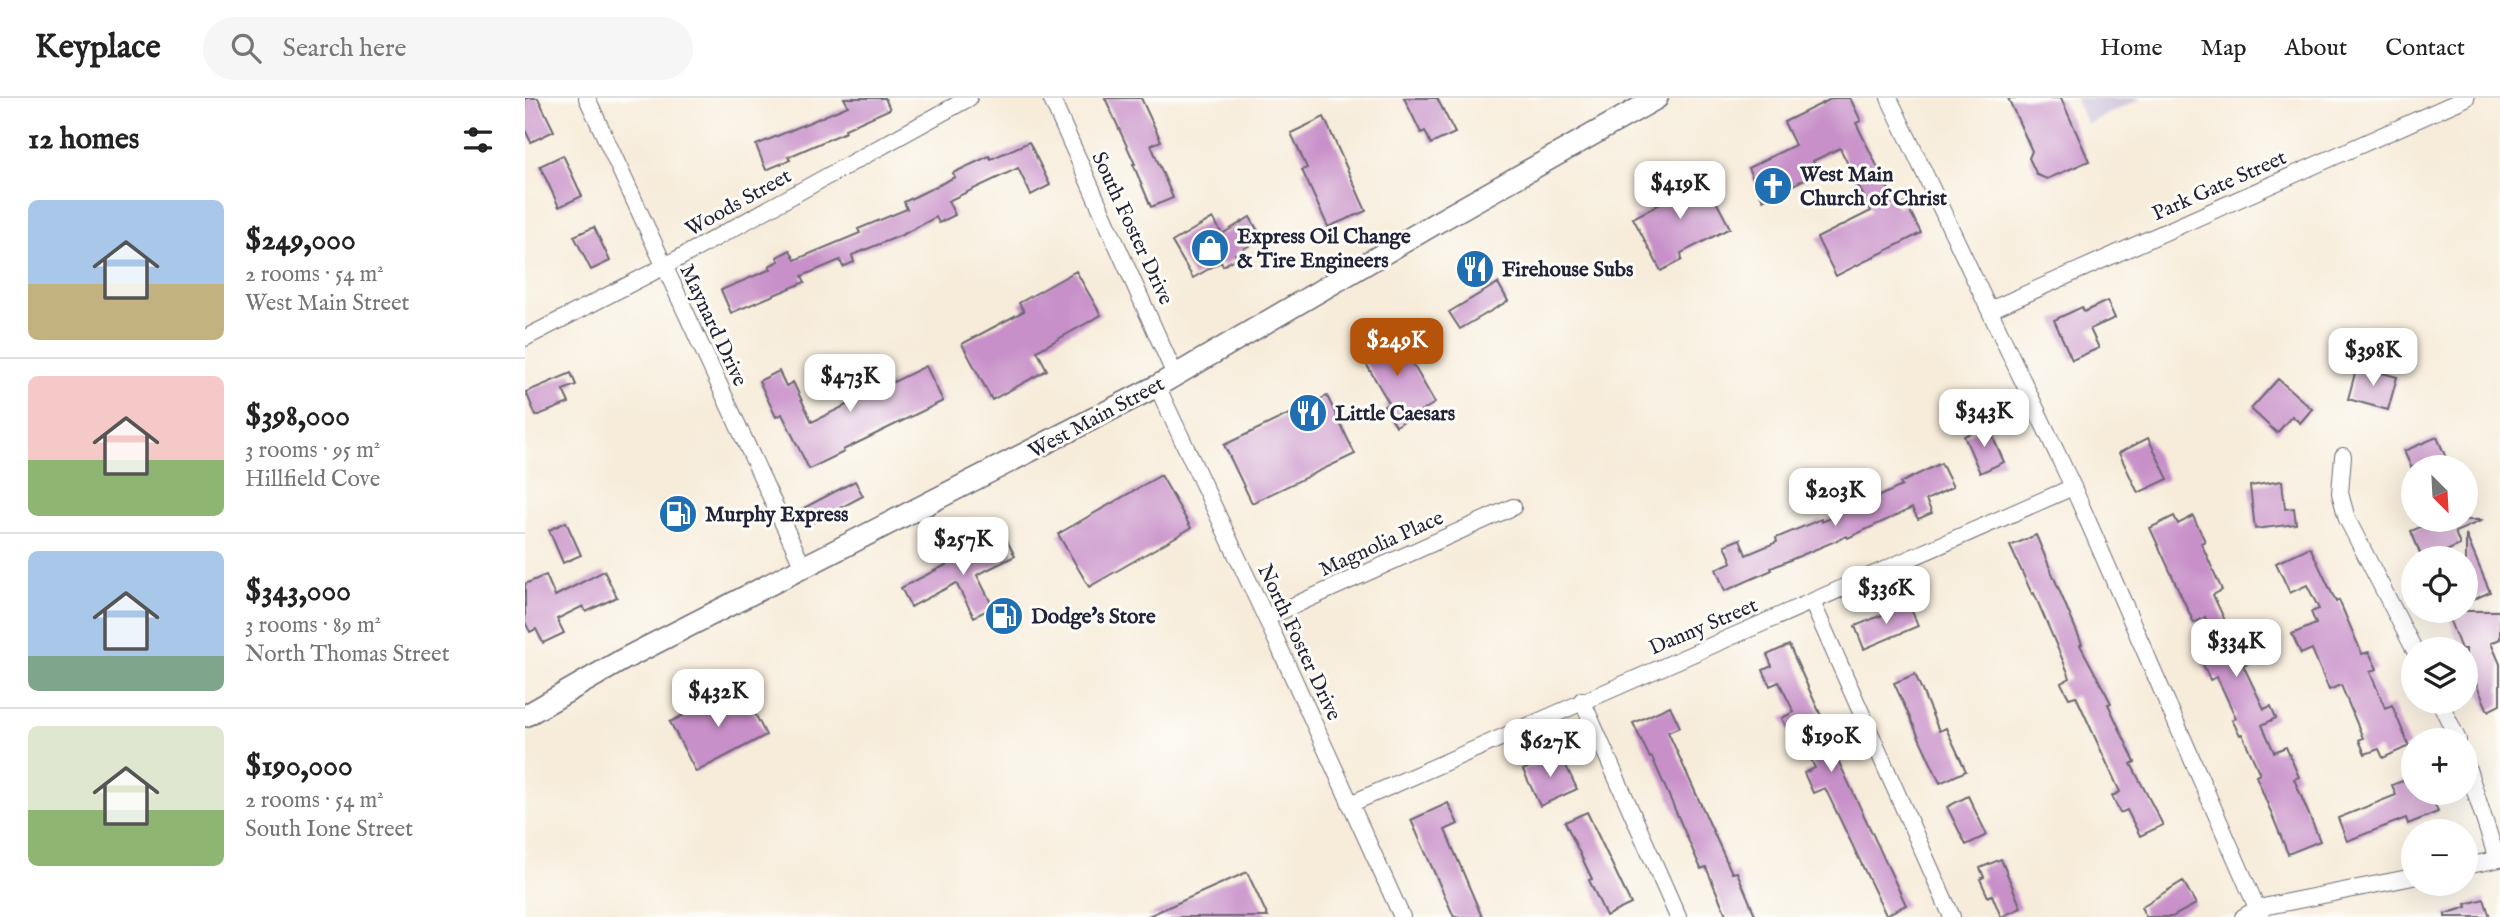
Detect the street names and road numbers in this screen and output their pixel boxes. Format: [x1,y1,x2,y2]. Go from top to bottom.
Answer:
street label: Park Gate Street [2148,145,2291,228]
street label: South Foster Drive [1084,148,1179,310]
street label: Woods Street [681,163,796,243]
street label: Maynard Drive [673,260,753,391]
street label: West Main Street [1024,371,1169,465]
street label: Magnolia Place [1315,505,1448,584]
street label: North Foster Drive [1251,560,1347,725]
street label: Danny Street [1645,592,1762,662]

